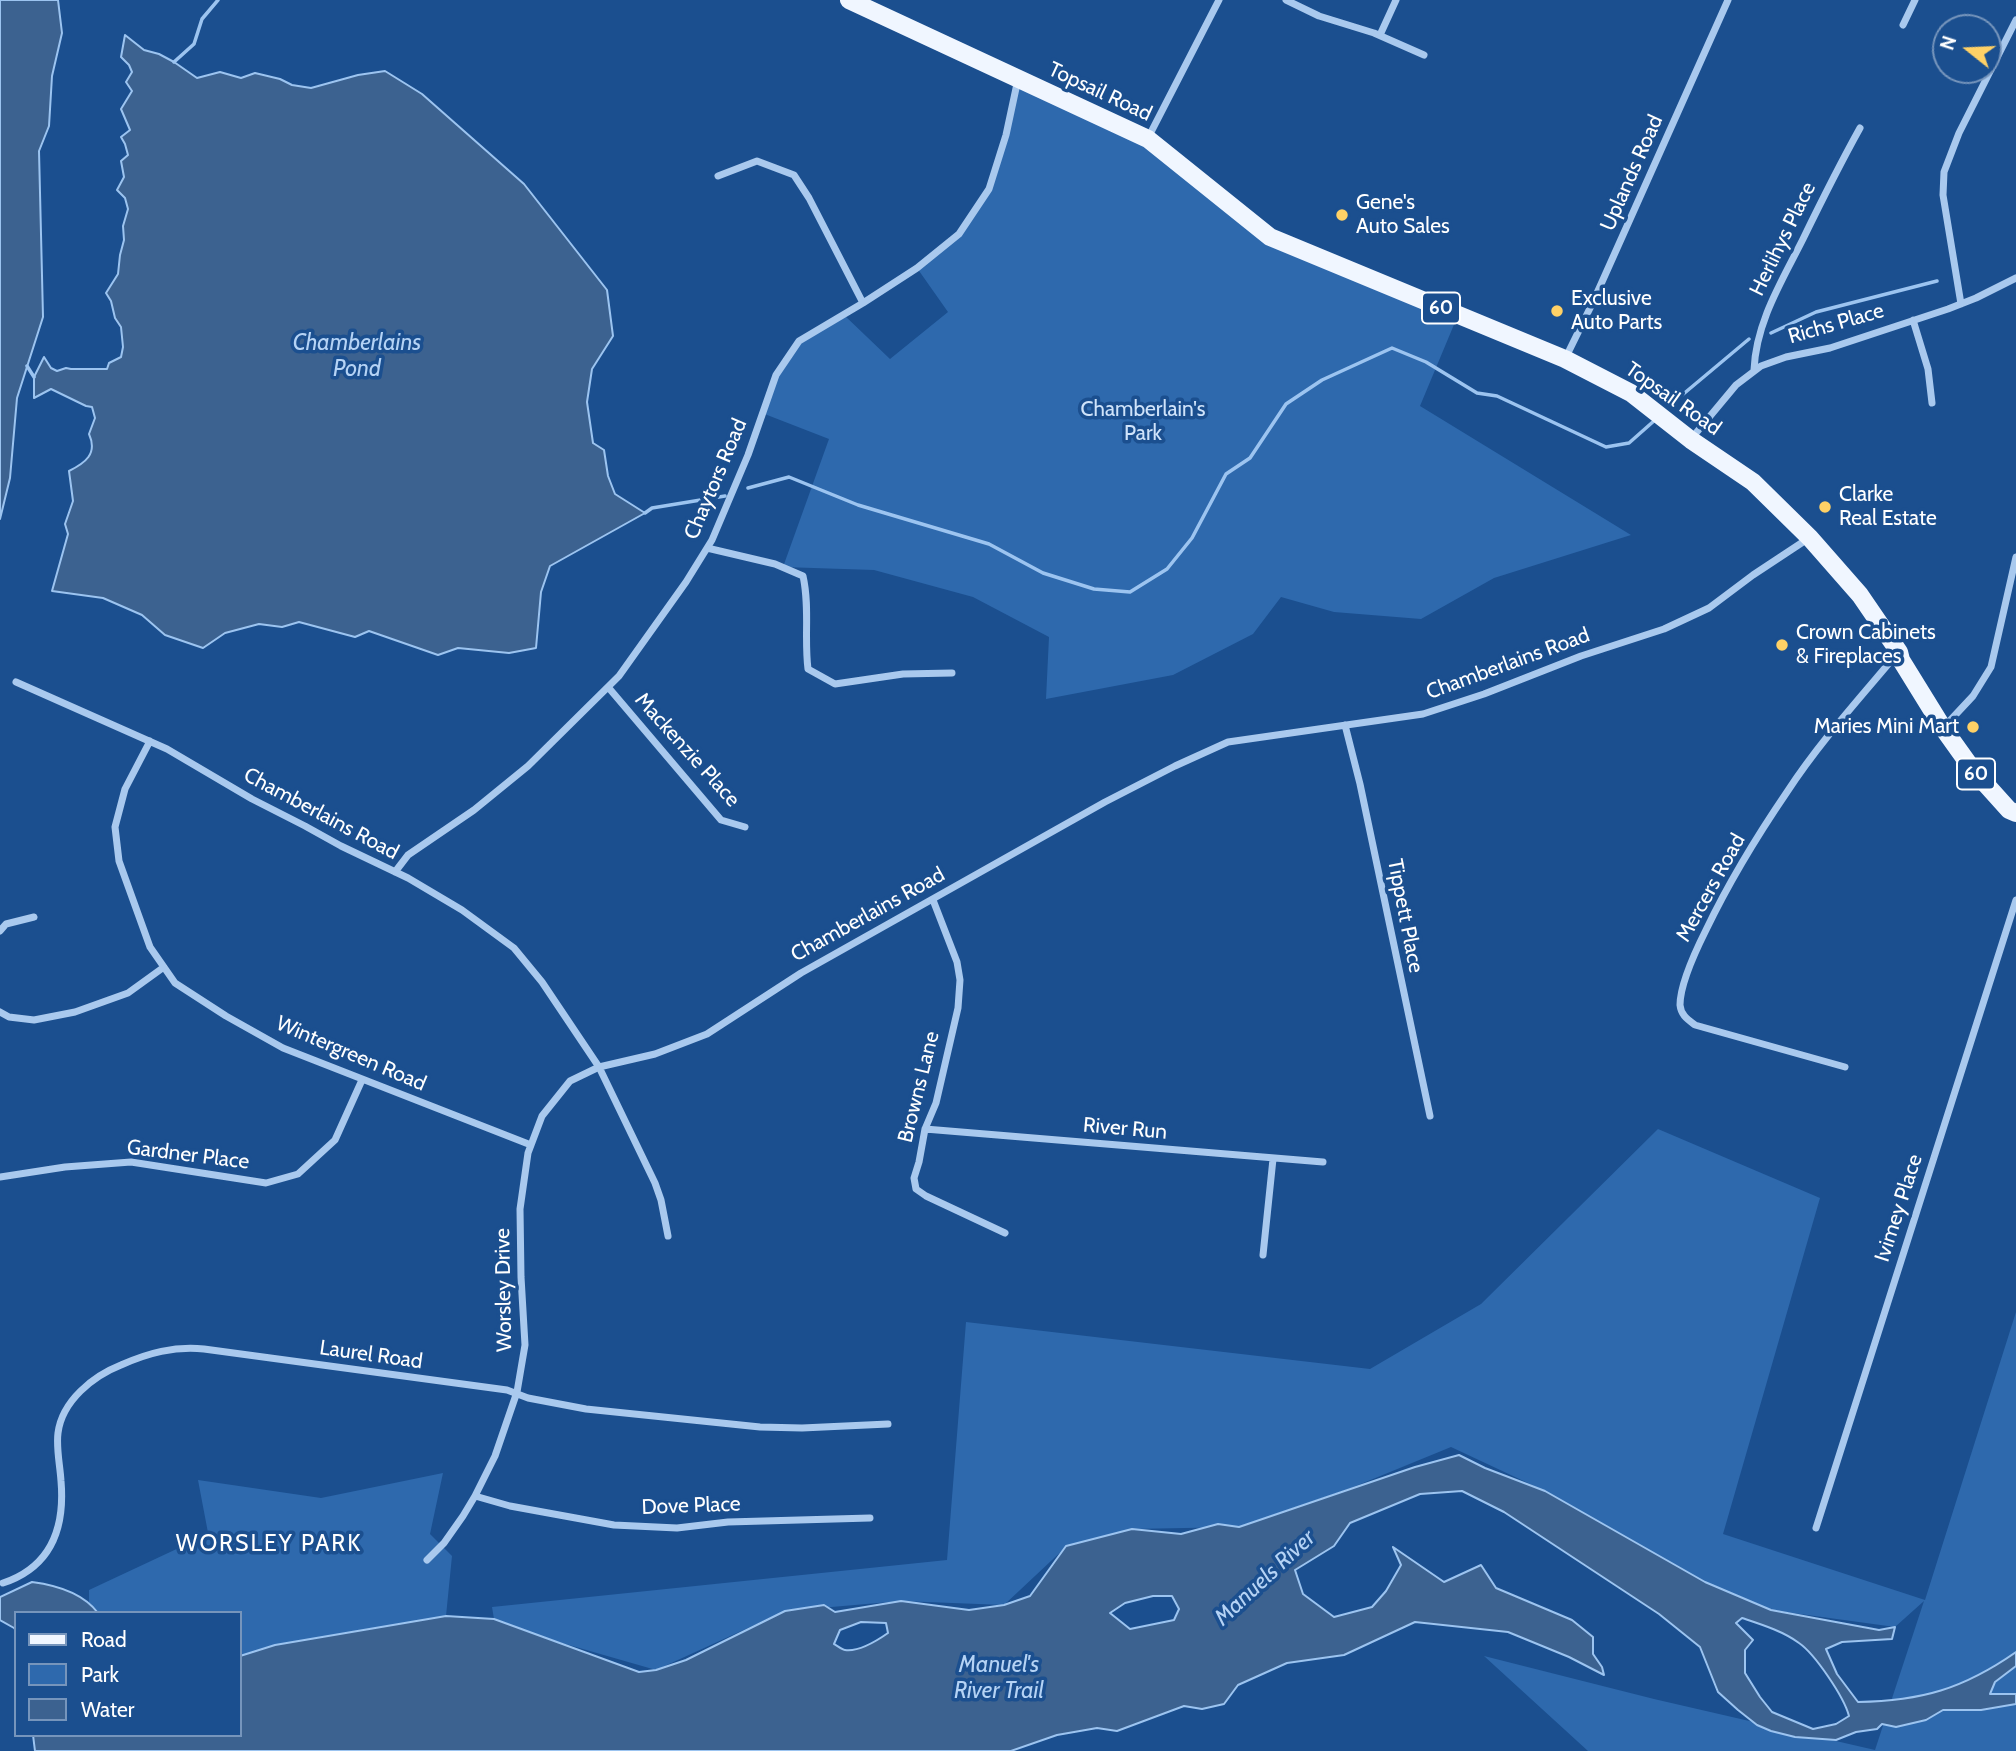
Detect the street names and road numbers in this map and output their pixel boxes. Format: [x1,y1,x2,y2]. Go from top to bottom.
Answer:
street label: Topsail Road [1044,57,1156,127]
street label: Uplands Road [1595,111,1669,235]
street label: Herlihys Place [1745,178,1821,300]
road number: 60 [1422,292,1460,324]
street label: Richs Place [1785,298,1887,350]
street label: Topsail Road [1620,357,1726,441]
street label: Chaytors Road [679,415,753,543]
street label: Chamberlains Road [1423,623,1593,705]
street label: Mackenzie Place [629,688,745,812]
road number: 60 [1957,758,1995,790]
street label: Chamberlains Road [239,762,403,866]
street label: Mercers Road [1671,830,1751,946]
street label: Tippett Place [1382,857,1428,975]
street label: Chamberlains Road [787,862,949,968]
street label: Wintergreen Road [272,1011,430,1097]
street label: Browns Lane [893,1029,945,1145]
street label: River Run [1082,1113,1168,1145]
street label: Gardner Place [125,1135,251,1175]
street label: Ivimey Place [1870,1151,1928,1265]
street label: Worsley Drive [490,1228,518,1352]
street label: Laurel Road [318,1335,424,1375]
street label: Dove Place [641,1492,741,1520]

